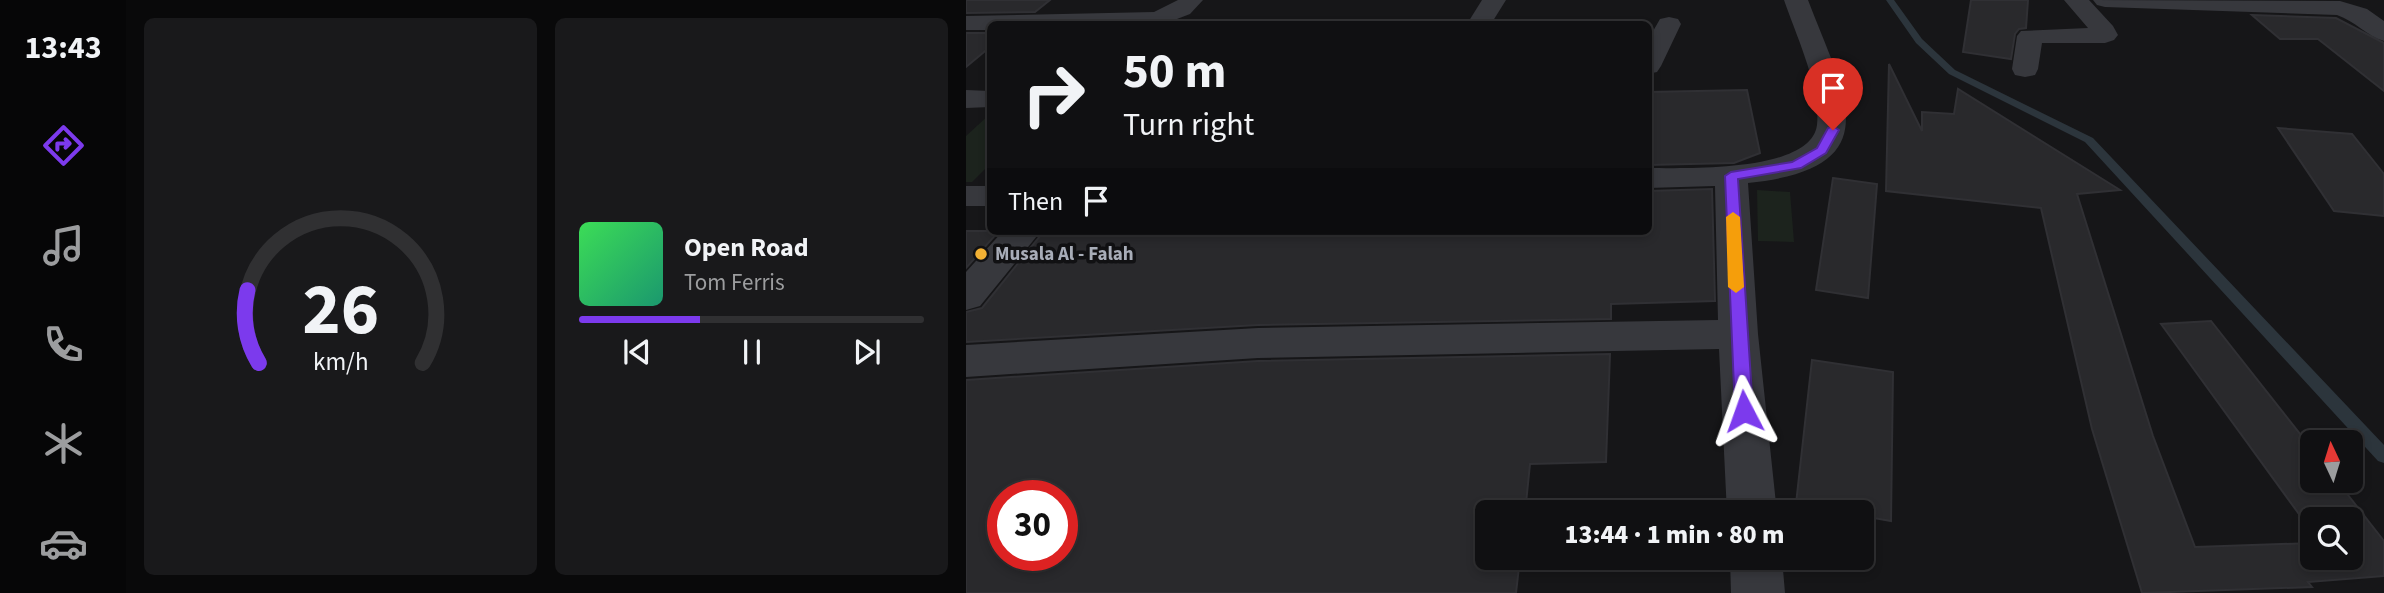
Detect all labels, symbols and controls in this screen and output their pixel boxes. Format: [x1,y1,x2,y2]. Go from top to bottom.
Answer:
text: 13:43 [24,25,102,71]
text: 50 m [1123,37,1227,107]
icon: right [1008,49,1099,140]
pin [1803,58,1863,130]
icon: arrive [1814,69,1852,107]
text: Turn right [1123,102,1254,148]
icon: directions [39,121,88,170]
icon: arrive [1077,182,1115,220]
text: Then [1008,183,1063,220]
icon: music [39,221,88,270]
text: Open Road [684,229,809,266]
place label: Musala Al - Falah [995,241,1134,268]
marker: Musala Al - Falah [973,246,989,262]
text: 26 [302,258,379,362]
text: Tom Ferris [684,266,785,299]
icon: phone [39,320,88,369]
icon: previous [618,333,656,371]
icon: pause [733,333,771,371]
icon: next [848,333,886,371]
text: km/h [313,343,368,379]
position arrow [1707,374,1781,448]
icon: climate [39,419,88,468]
north arrow [2300,430,2362,494]
map controls [2300,430,2363,570]
speed limit sign: 30 [987,480,1078,571]
button: search [2300,507,2363,570]
text: 13:44 · 1 min · 80 m [1565,516,1784,553]
icon: car [39,519,88,568]

